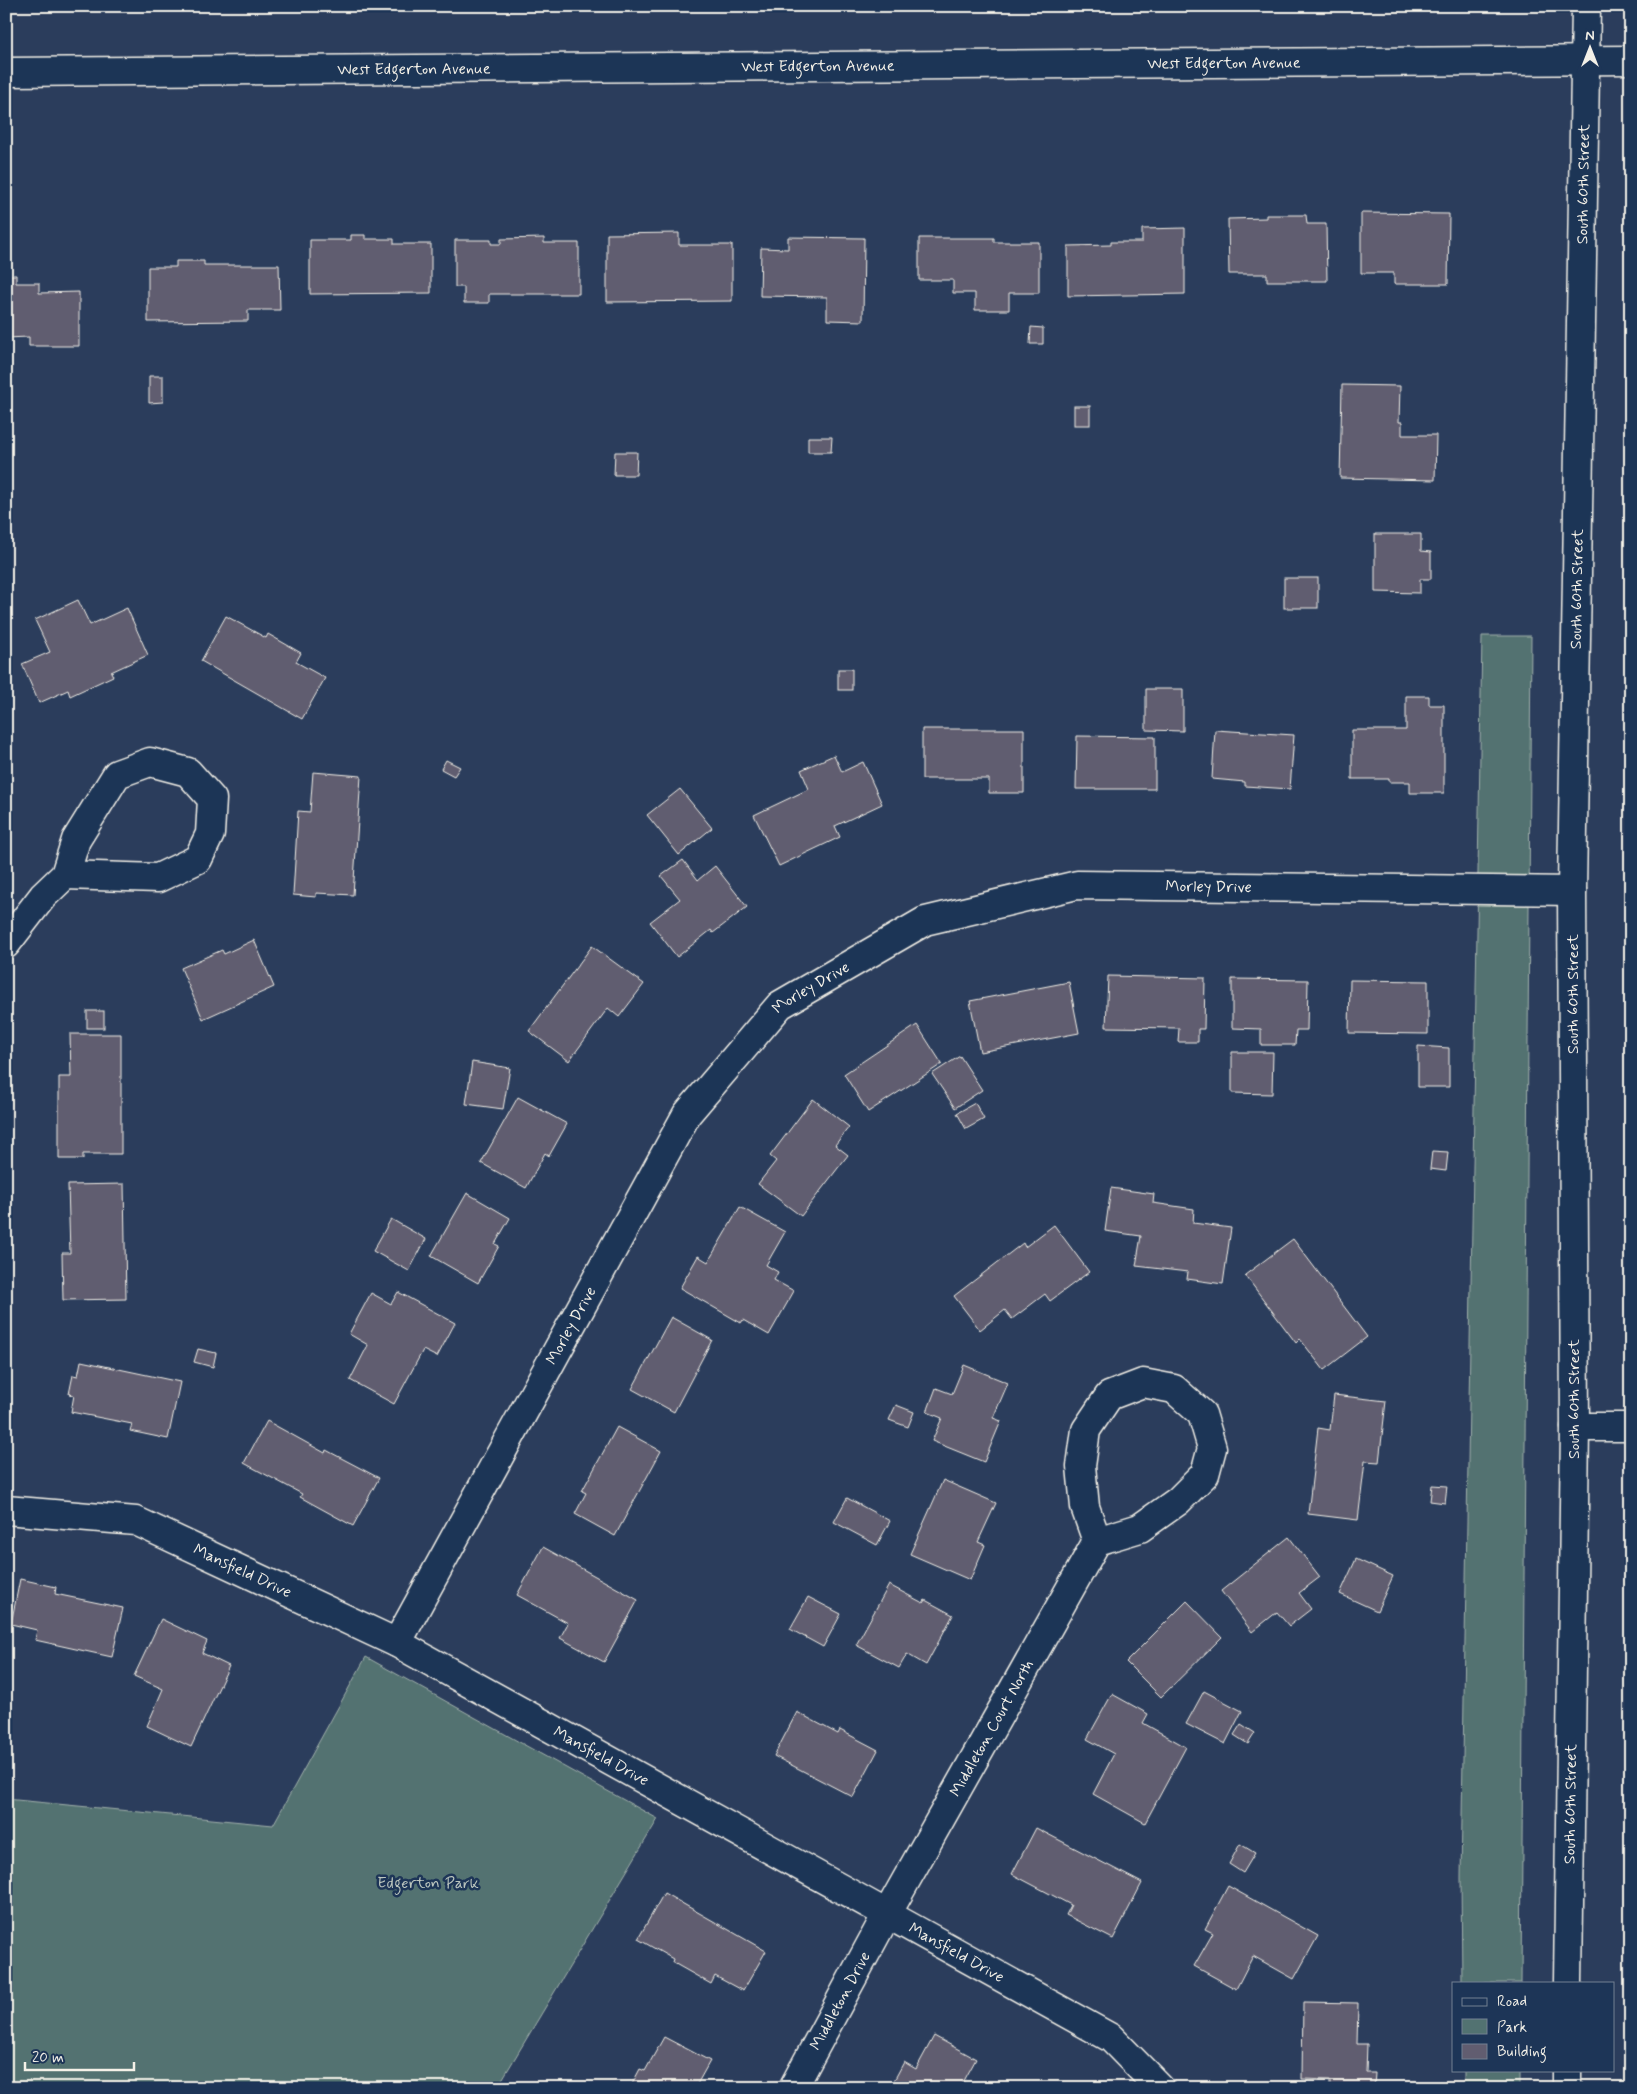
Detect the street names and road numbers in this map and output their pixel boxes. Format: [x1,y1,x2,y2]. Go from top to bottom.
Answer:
street label: West Edgerton Avenue [1147,52,1301,75]
street label: West Edgerton Avenue [741,55,895,78]
street label: West Edgerton Avenue [337,58,491,81]
street label: South 60th Street [1572,123,1595,244]
street label: South 60th Street [1565,528,1588,649]
street label: Morley Drive [1165,876,1252,898]
street label: South 60th Street [1563,933,1584,1054]
street label: Morley Drive [767,956,853,1018]
street label: Morley Drive [541,1283,601,1369]
street label: South 60th Street [1564,1338,1585,1459]
street label: Mansfield Drive [190,1539,295,1603]
street label: Middleton Court North [945,1656,1039,1800]
street label: Mansfield Drive [550,1721,653,1791]
street label: South 60th Street [1559,1743,1582,1864]
street label: Mansfield Drive [905,1918,1008,1987]
street label: Middleton Drive [805,1948,875,2054]

